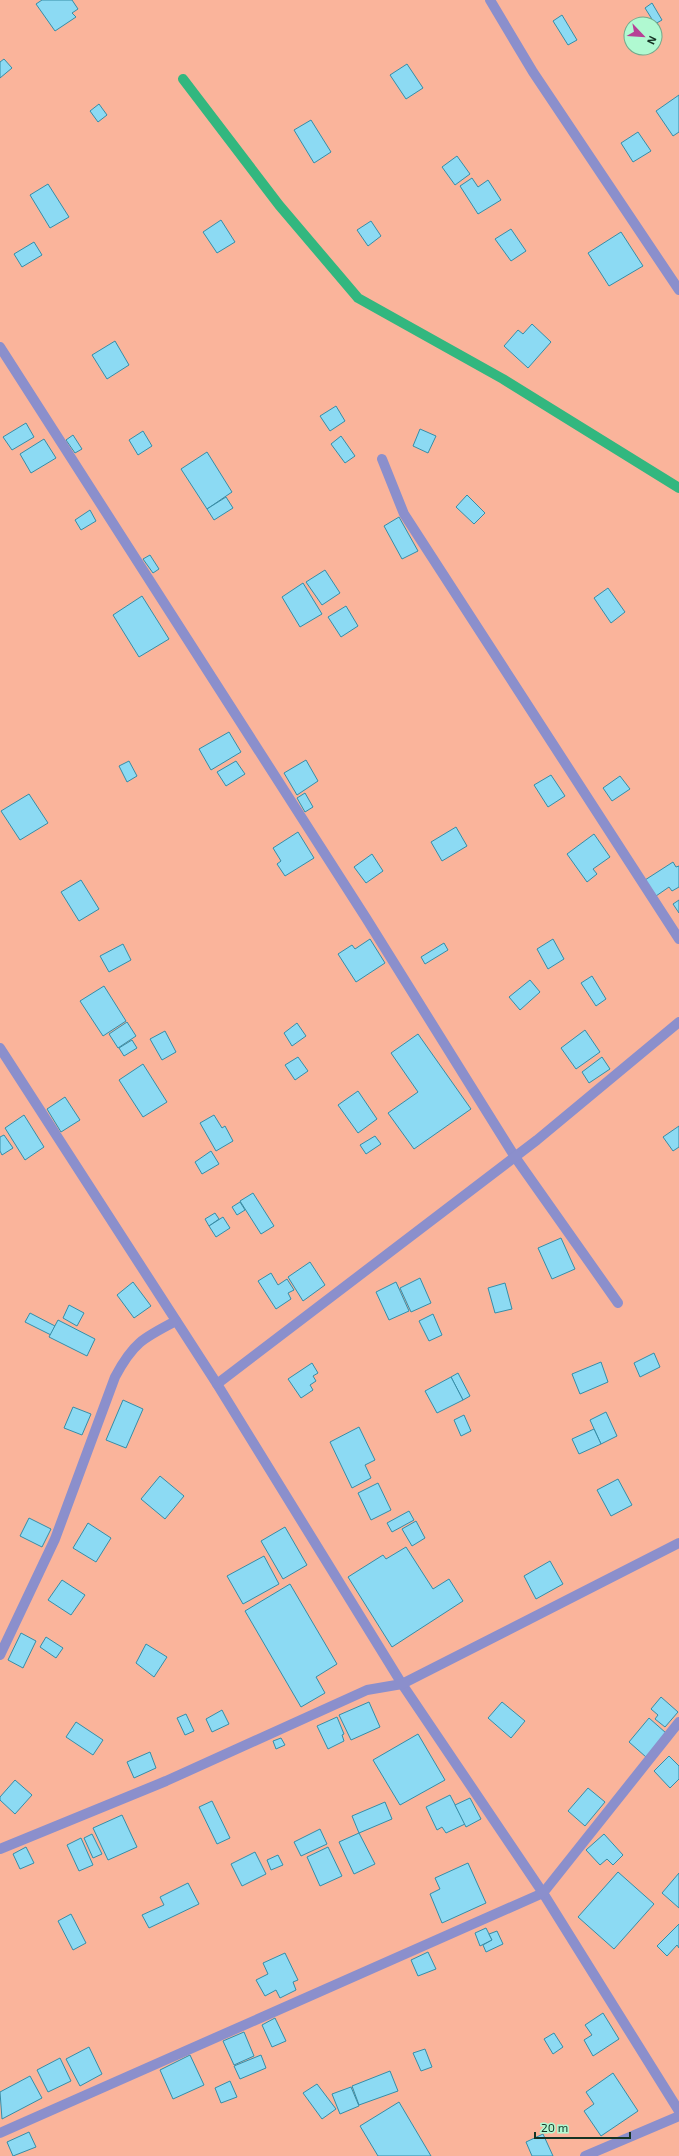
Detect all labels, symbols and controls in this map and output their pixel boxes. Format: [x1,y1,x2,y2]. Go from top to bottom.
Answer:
north arrow [623,16,663,56]
text: N [645,34,660,47]
scale bar [535,2114,630,2140]
text: 20 m [541,2120,568,2134]

